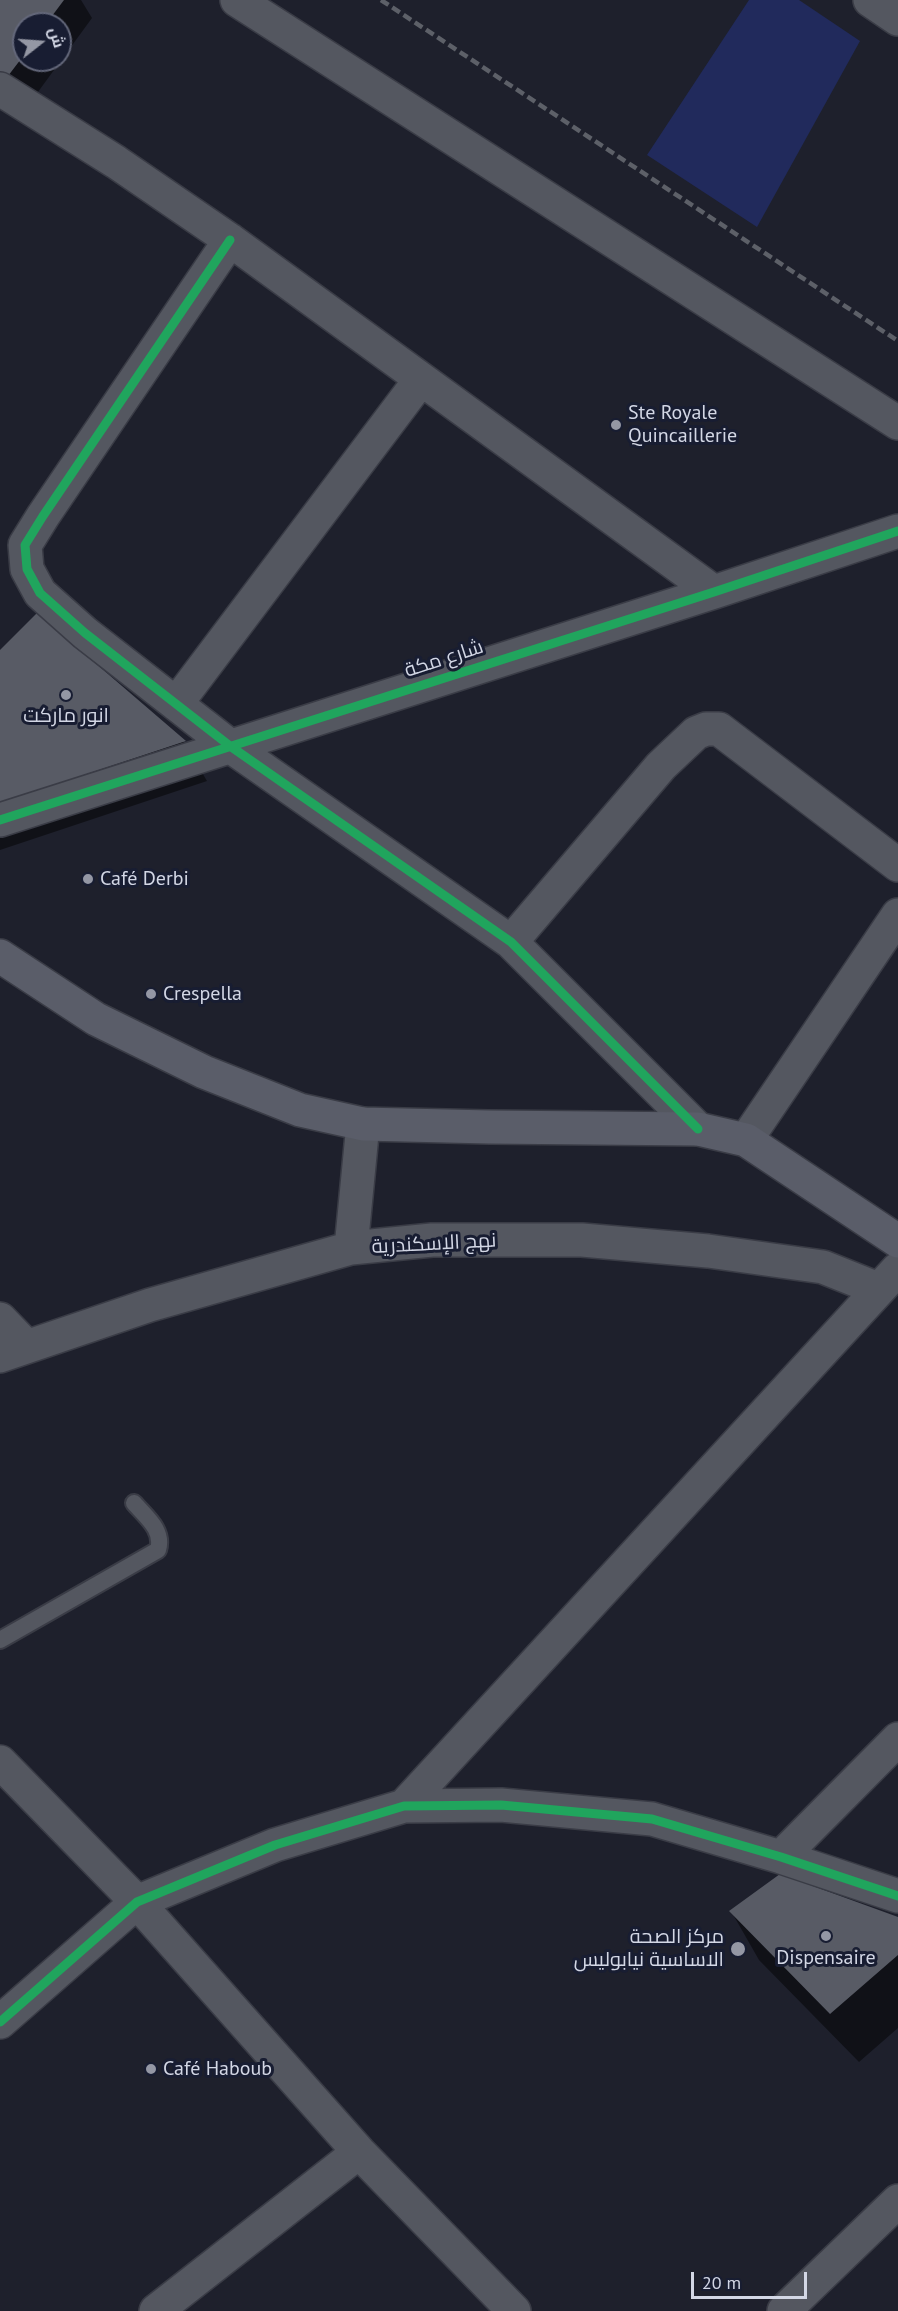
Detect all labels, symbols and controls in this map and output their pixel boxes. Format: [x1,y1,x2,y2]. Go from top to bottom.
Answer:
north arrow [12,12,72,72]
text: ش [45,25,70,50]
place label: Ste Royale Quincaillerie [628,401,737,448]
marker: Ste Royale Quincaillerie [609,418,623,432]
street label: شارع مكة [401,635,487,683]
marker: انور ماركت [59,688,73,702]
place label: انور ماركت [23,704,109,728]
place label: Café Derbi [100,867,189,891]
marker: Café Derbi [81,872,95,886]
place label: Crespella [163,982,242,1006]
marker: Crespella [144,987,158,1001]
street label: نهج الإسكندرية [371,1229,497,1259]
place label: مركز الصحة الاساسية نيابوليس [574,1925,724,1972]
marker: Dispensaire [819,1929,833,1943]
marker: مركز الصحة الاساسية نيابوليس [729,1940,747,1958]
place label: Dispensaire [776,1946,876,1970]
place label: Café Haboub [163,2057,272,2081]
marker: Café Haboub [144,2062,158,2076]
scale bar [694,2260,810,2298]
text: 20 m [702,2271,741,2294]

